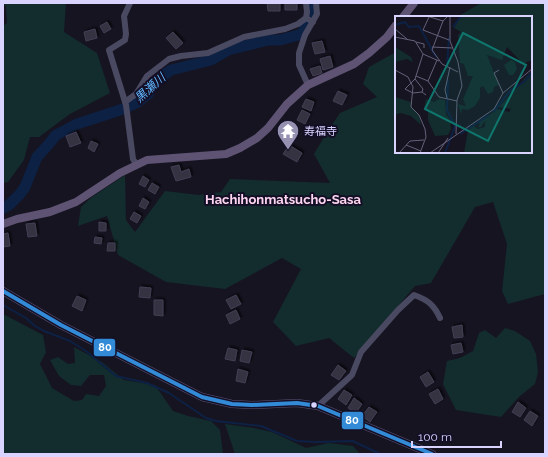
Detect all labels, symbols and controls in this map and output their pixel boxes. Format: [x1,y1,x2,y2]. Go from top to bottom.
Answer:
inset map [395,16,532,153]
water label: 黒瀬川 [132,69,170,105]
temple icon: 寿福寺 [275,118,301,151]
place label: 寿福寺 [304,125,337,138]
district label: Hachihonmatsucho-Sasa [205,192,361,207]
line badge: 80 [93,338,116,357]
text: 80 [98,341,112,354]
unlabelled marker [309,400,319,410]
line badge: 80 [341,411,364,430]
text: 80 [345,414,359,427]
scale bar [412,423,501,449]
text: 100 m [418,430,452,444]

